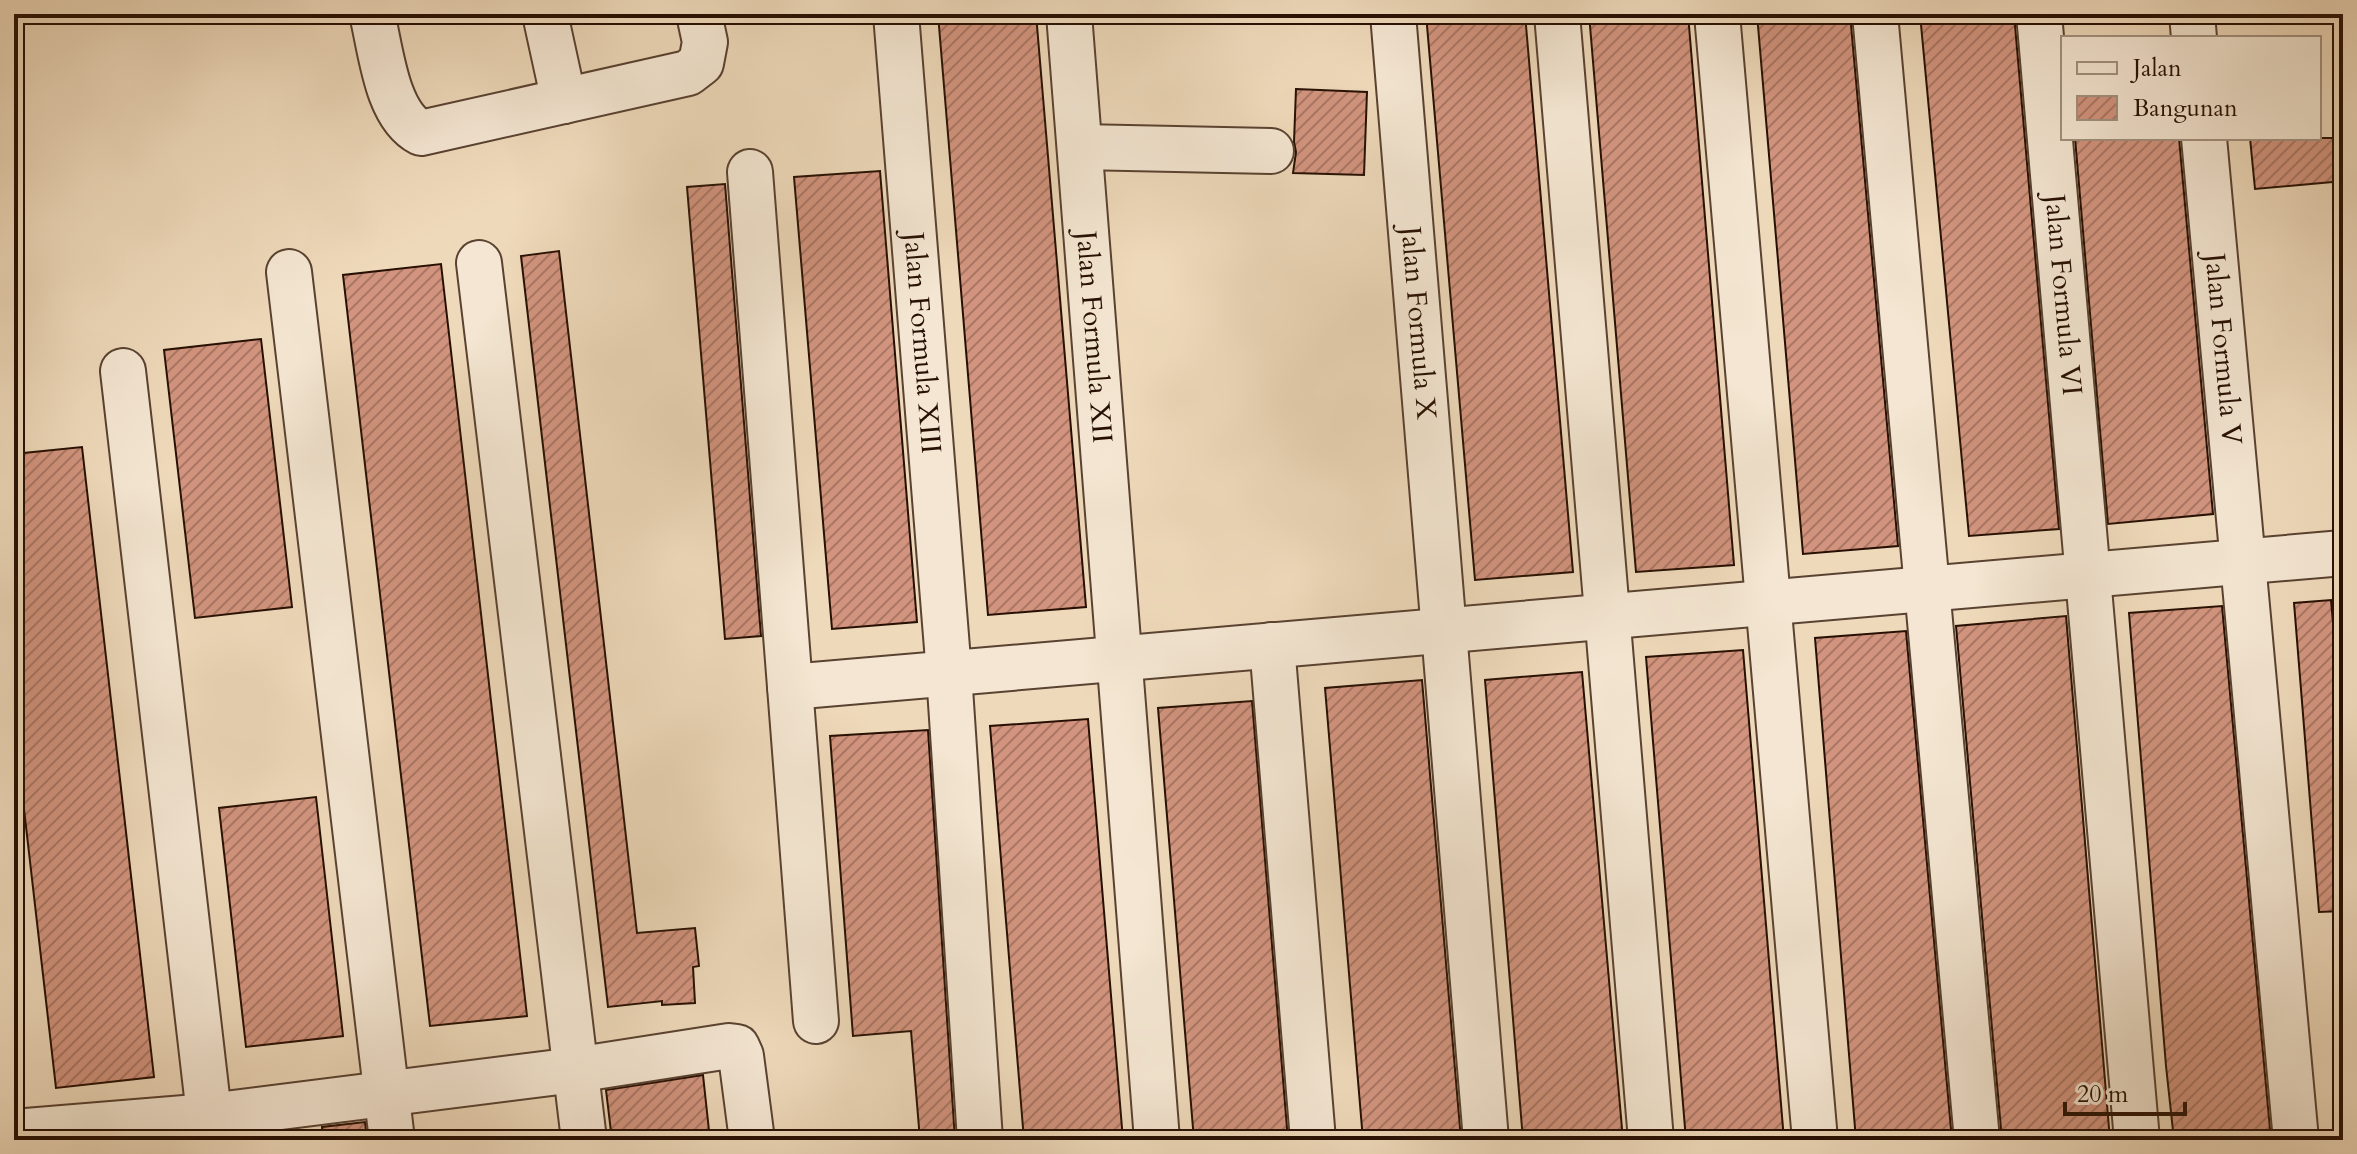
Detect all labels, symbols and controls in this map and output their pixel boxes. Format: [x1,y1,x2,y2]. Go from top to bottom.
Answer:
legend [2061,36,2321,140]
text: Jalan [2130,52,2182,85]
text: Bangunan [2133,92,2238,125]
street label: Jalan Formula VI [2035,189,2091,397]
street label: Jalan Formula X [1391,221,1445,421]
street label: Jalan Formula XII [1067,226,1121,444]
street label: Jalan Formula XIII [894,227,950,455]
street label: Jalan Formula V [2195,248,2251,447]
scale bar [2065,1066,2185,1116]
text: 20 m [2077,1078,2129,1111]

